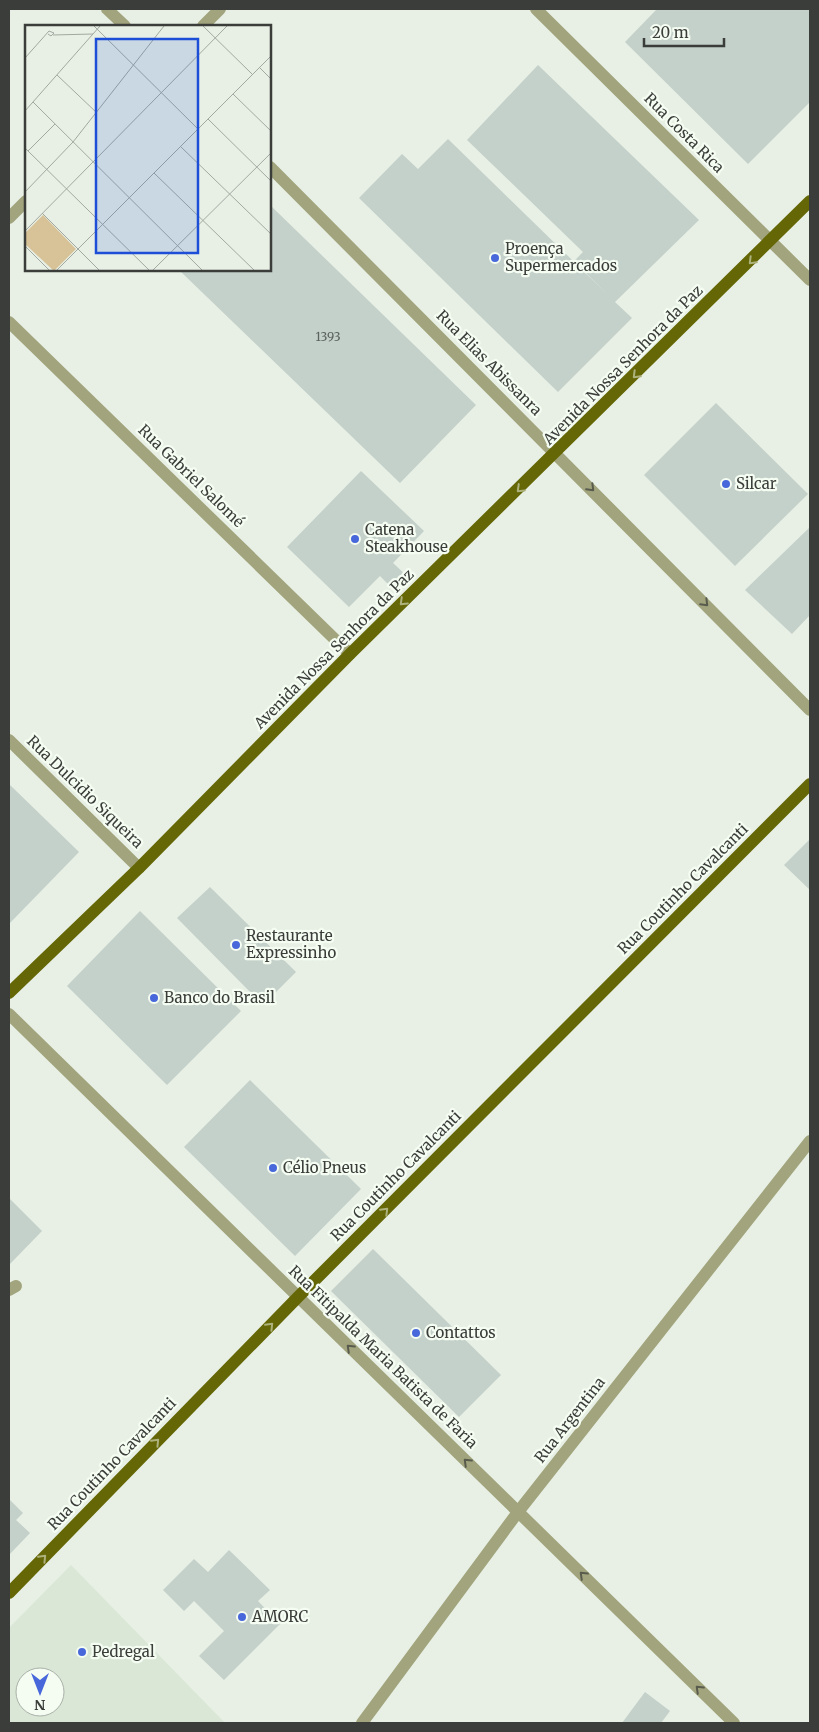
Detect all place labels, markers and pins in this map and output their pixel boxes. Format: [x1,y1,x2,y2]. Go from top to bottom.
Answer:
place label: Proença Supermercados [505,239,617,275]
marker: Proença Supermercados [489,252,501,264]
place label: Silcar [736,474,777,493]
marker: Silcar [720,478,732,490]
place label: Catena Steakhouse [365,520,448,556]
marker: Catena Steakhouse [349,533,361,545]
place label: Restaurante Expressinho [246,926,336,962]
marker: Restaurante Expressinho [230,939,242,951]
place label: Banco do Brasil [164,988,275,1007]
marker: Banco do Brasil [148,992,160,1004]
place label: Célio Pneus [283,1158,366,1177]
marker: Célio Pneus [267,1162,279,1174]
place label: Contattos [426,1323,496,1342]
marker: Contattos [410,1327,422,1339]
place label: AMORC [251,1607,308,1626]
marker: AMORC [236,1611,248,1623]
place label: Pedregal [92,1642,155,1661]
marker: Pedregal [76,1646,88,1658]

